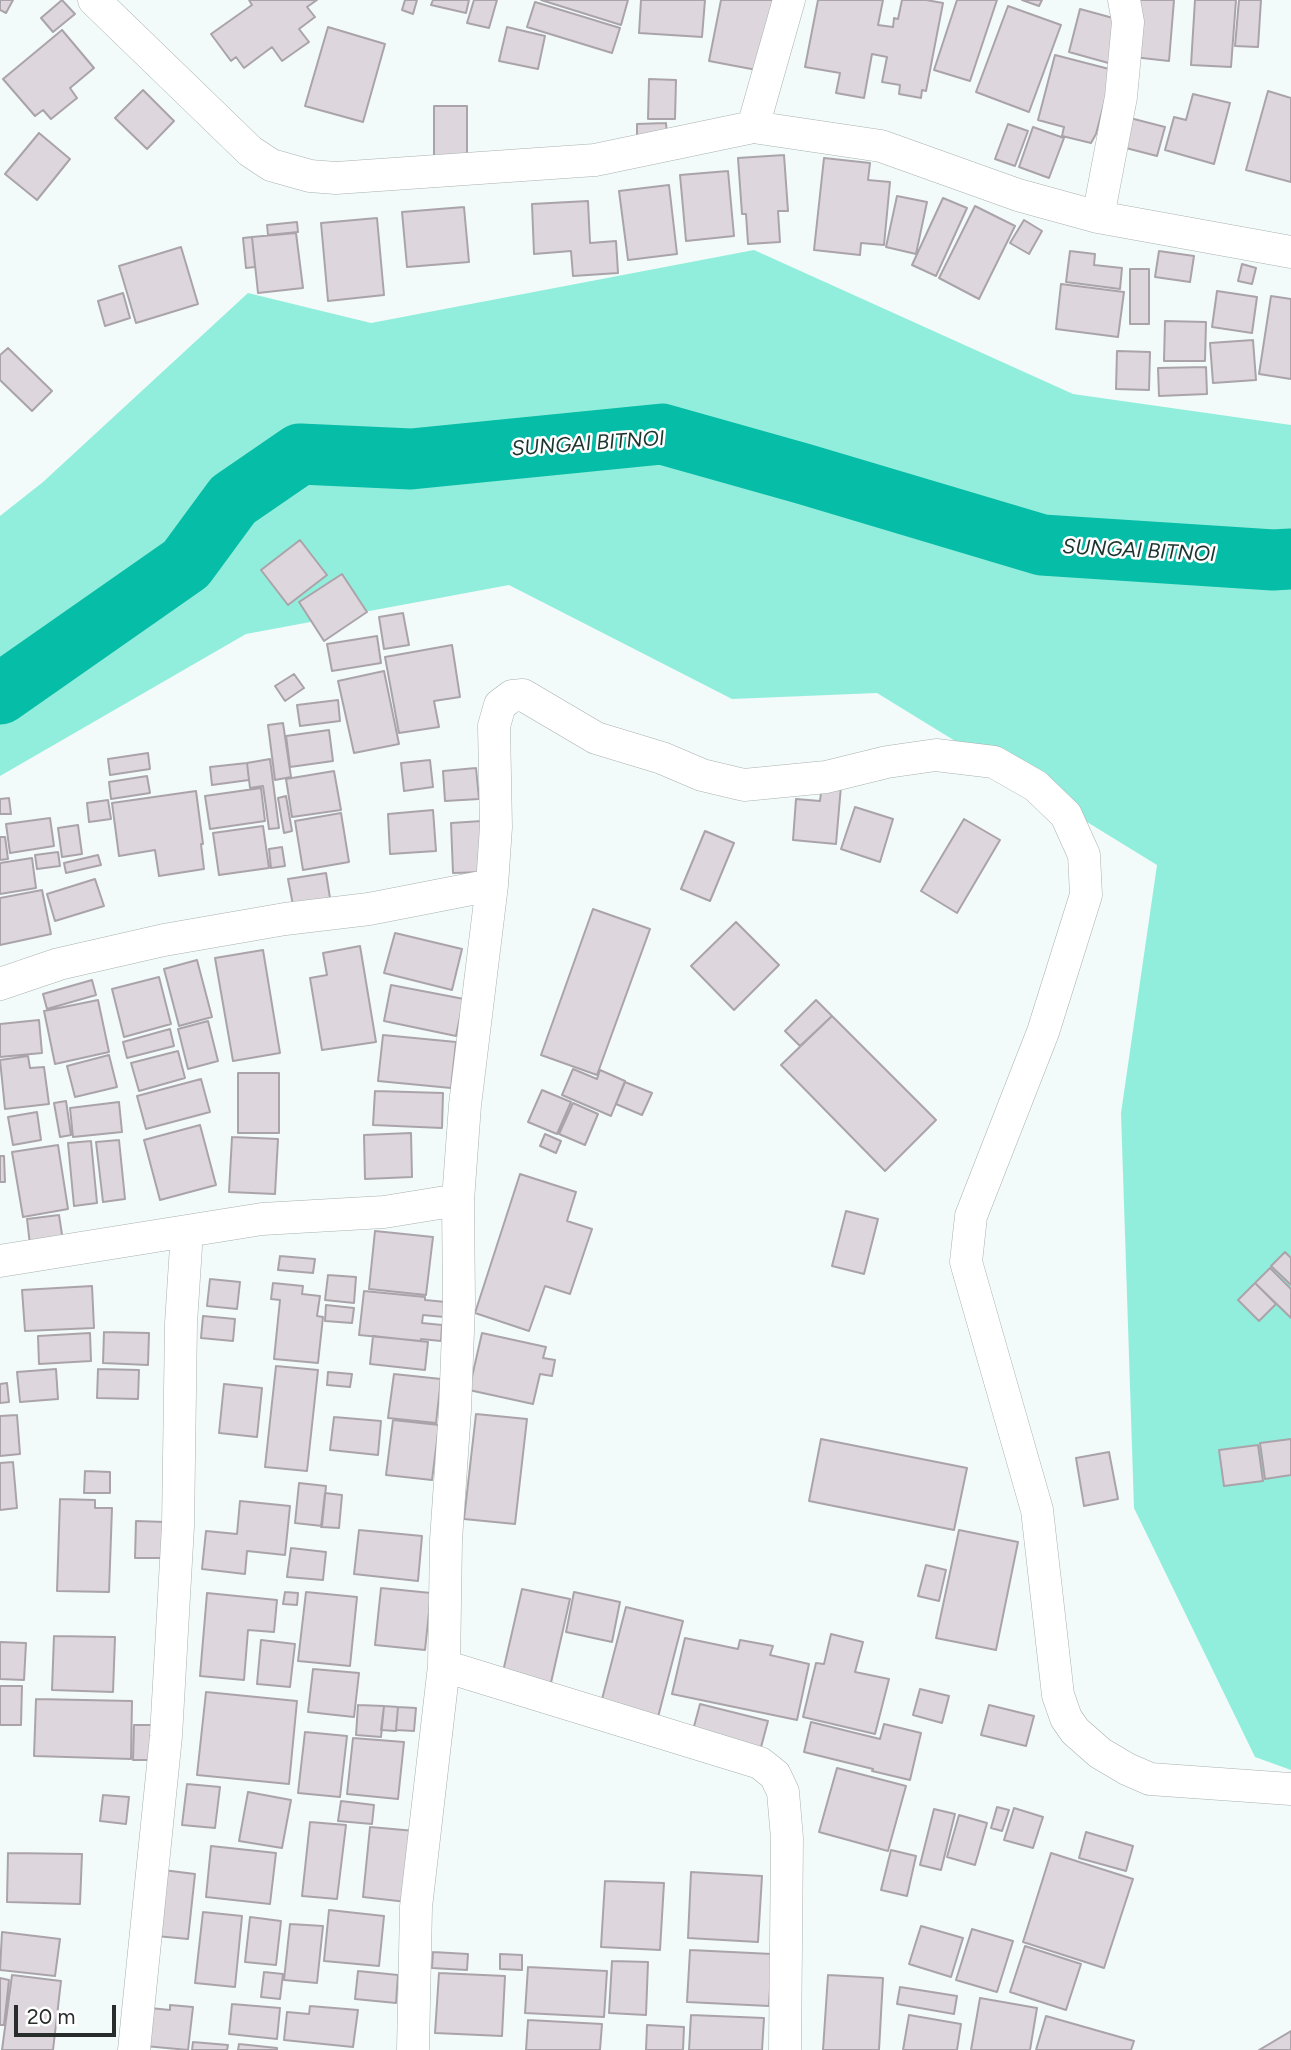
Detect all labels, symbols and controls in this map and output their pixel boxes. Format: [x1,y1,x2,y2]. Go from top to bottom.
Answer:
water label: SUNGAI BITNOI [511,426,665,462]
water label: SUNGAI BITNOI [1062,534,1216,568]
scale bar [18,1990,119,2034]
text: 20 m [27,2004,75,2029]

